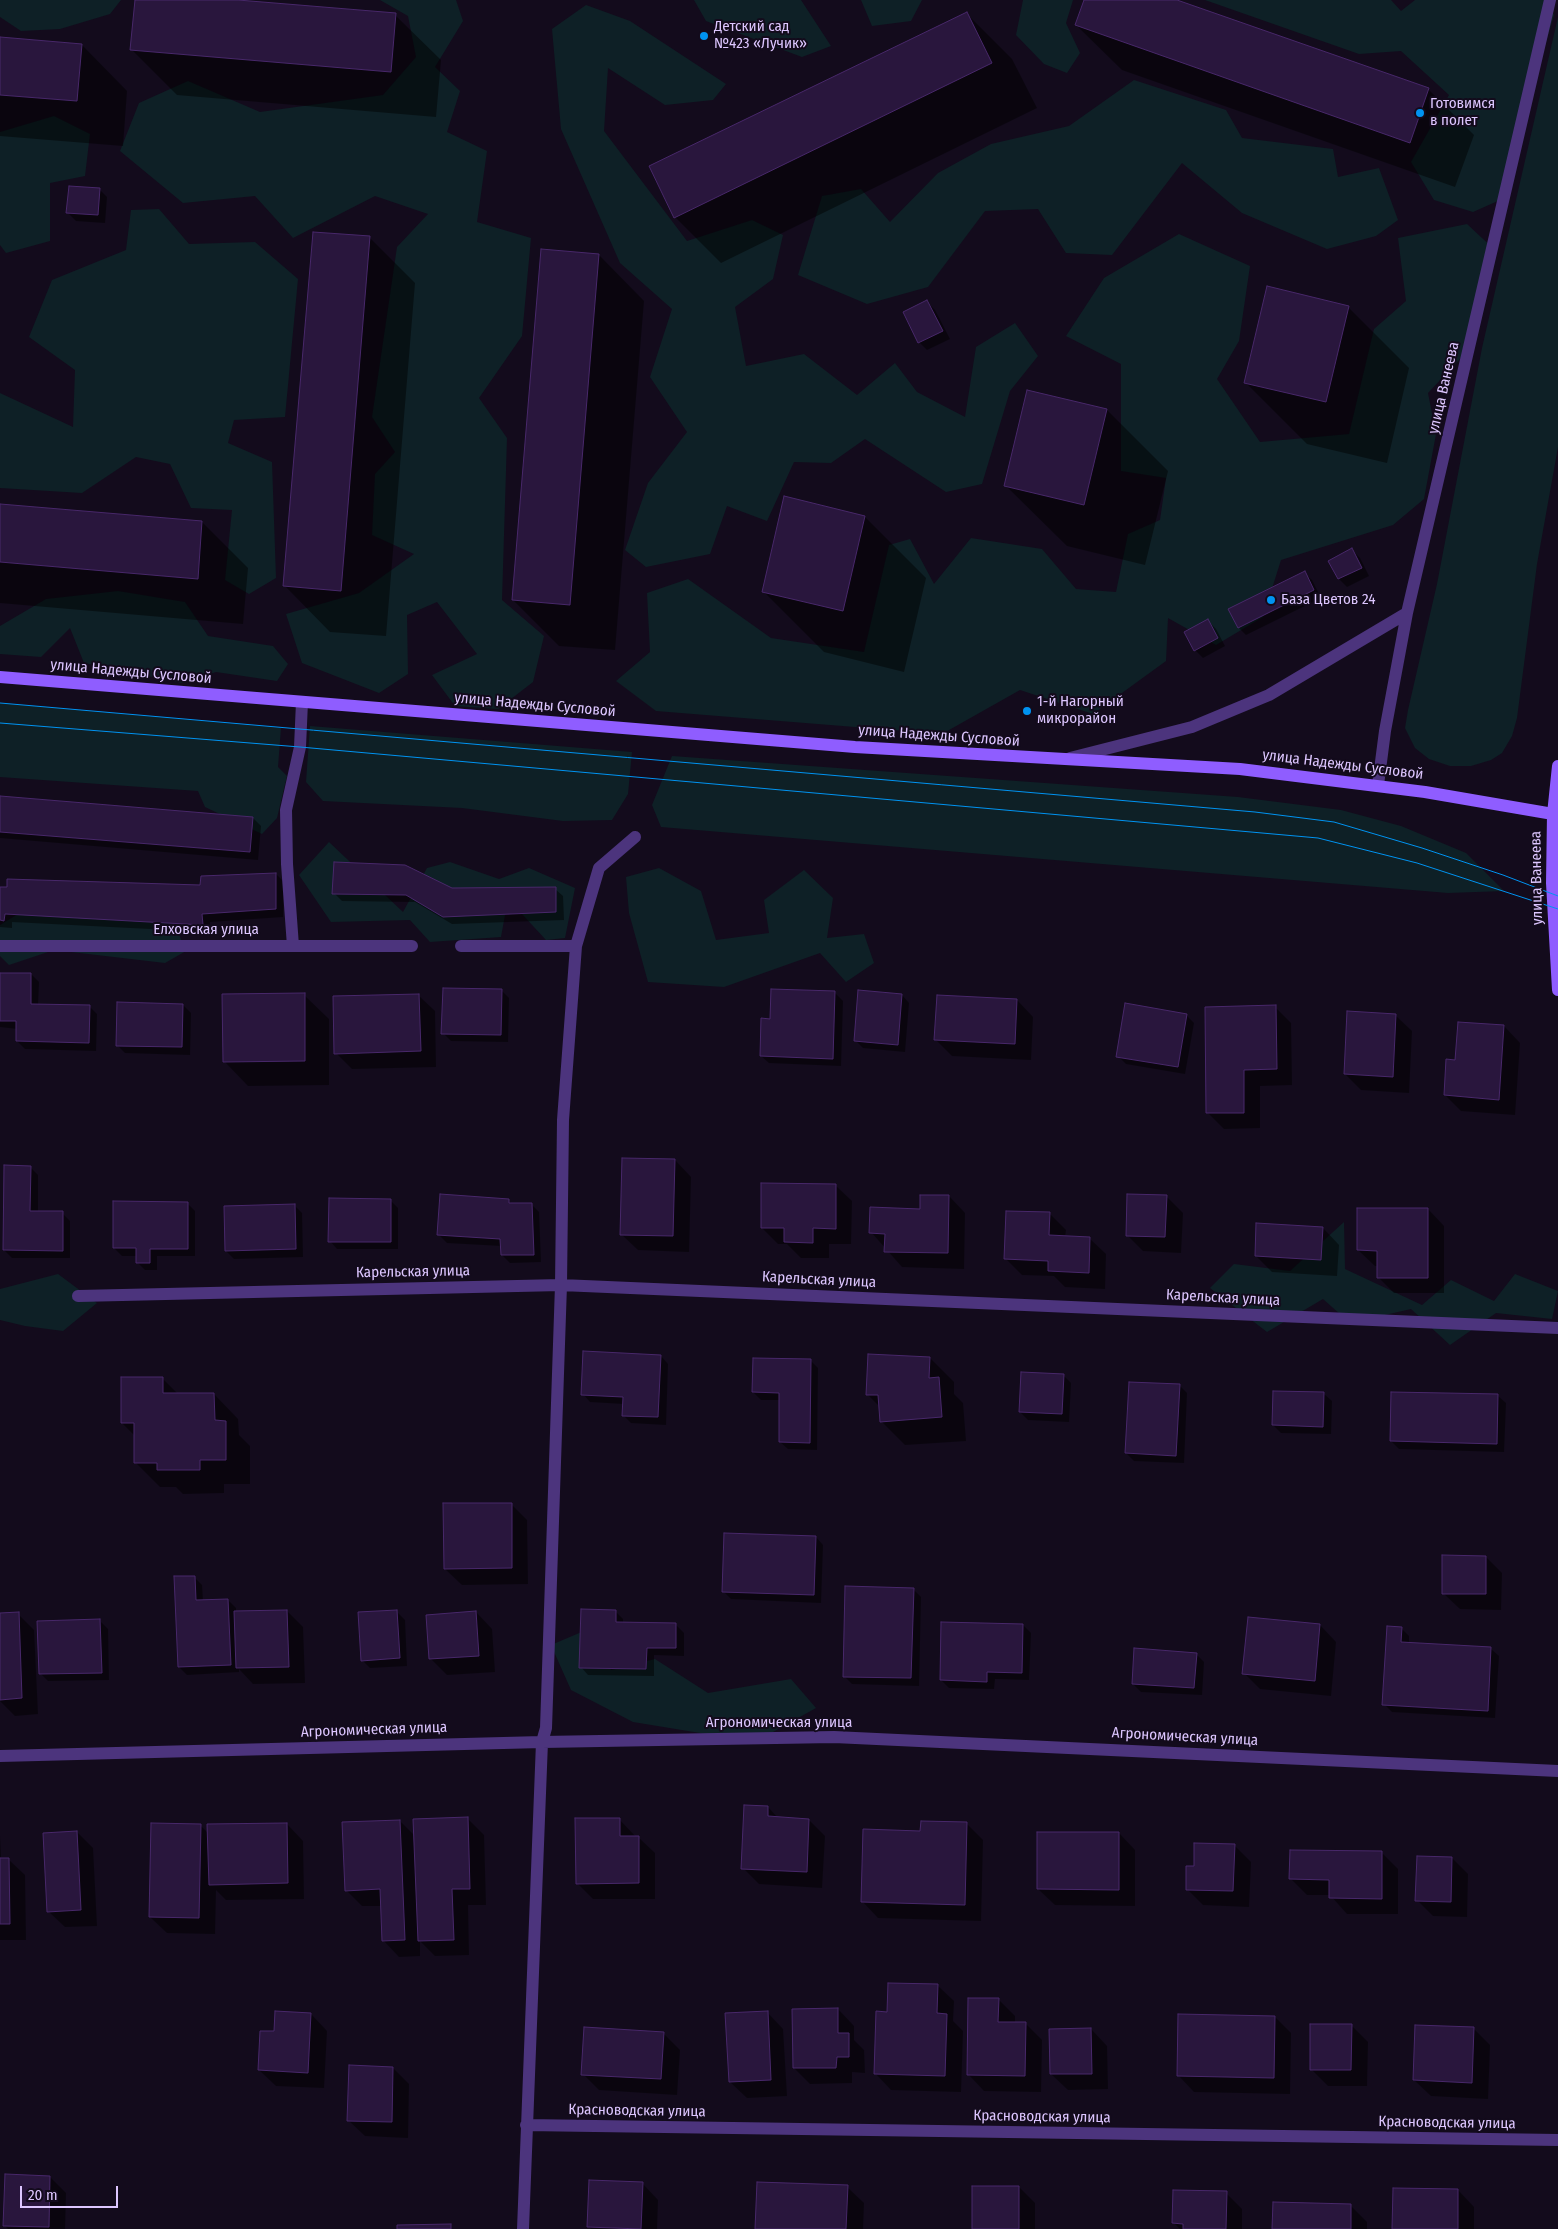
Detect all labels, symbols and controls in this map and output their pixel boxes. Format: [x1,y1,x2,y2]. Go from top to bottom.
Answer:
place label: Детский сад №423 «Лучик» [714,18,807,53]
marker: Детский сад №423 «Лучик» [698,30,710,42]
place label: Готовимся в полет [1430,95,1495,130]
marker: Готовимся в полет [1414,107,1426,119]
street label: улица Ванеева [1425,340,1463,436]
place label: База Цветов 24 [1281,591,1375,609]
marker: База Цветов 24 [1265,594,1277,606]
street label: улица Надежды Сусловой [50,656,212,688]
street label: улица Надежды Сусловой [454,689,616,721]
place label: 1-й Нагорный микрорайон [1037,693,1124,728]
marker: 1-й Нагорный микрорайон [1021,705,1033,717]
street label: улица Надежды Сусловой [858,721,1020,751]
street label: улица Надежды Сусловой [1262,746,1424,784]
street label: улица Ванеева [1527,831,1547,925]
street label: Елховская улица [153,921,259,939]
street label: Карельская улица [356,1262,470,1282]
street label: Карельская улица [761,1268,877,1292]
street label: Карельская улица [1165,1286,1281,1310]
street label: Агрономическая улица [706,1714,852,1732]
street label: Агрономическая улица [300,1718,448,1742]
street label: Агрономическая улица [1111,1724,1259,1750]
street label: Красноводская улица [568,2101,706,2121]
street label: Красноводская улица [973,2107,1111,2127]
street label: Красноводская улица [1378,2113,1516,2133]
scale bar [22,2176,120,2208]
text: 20 m [28,2186,58,2204]

